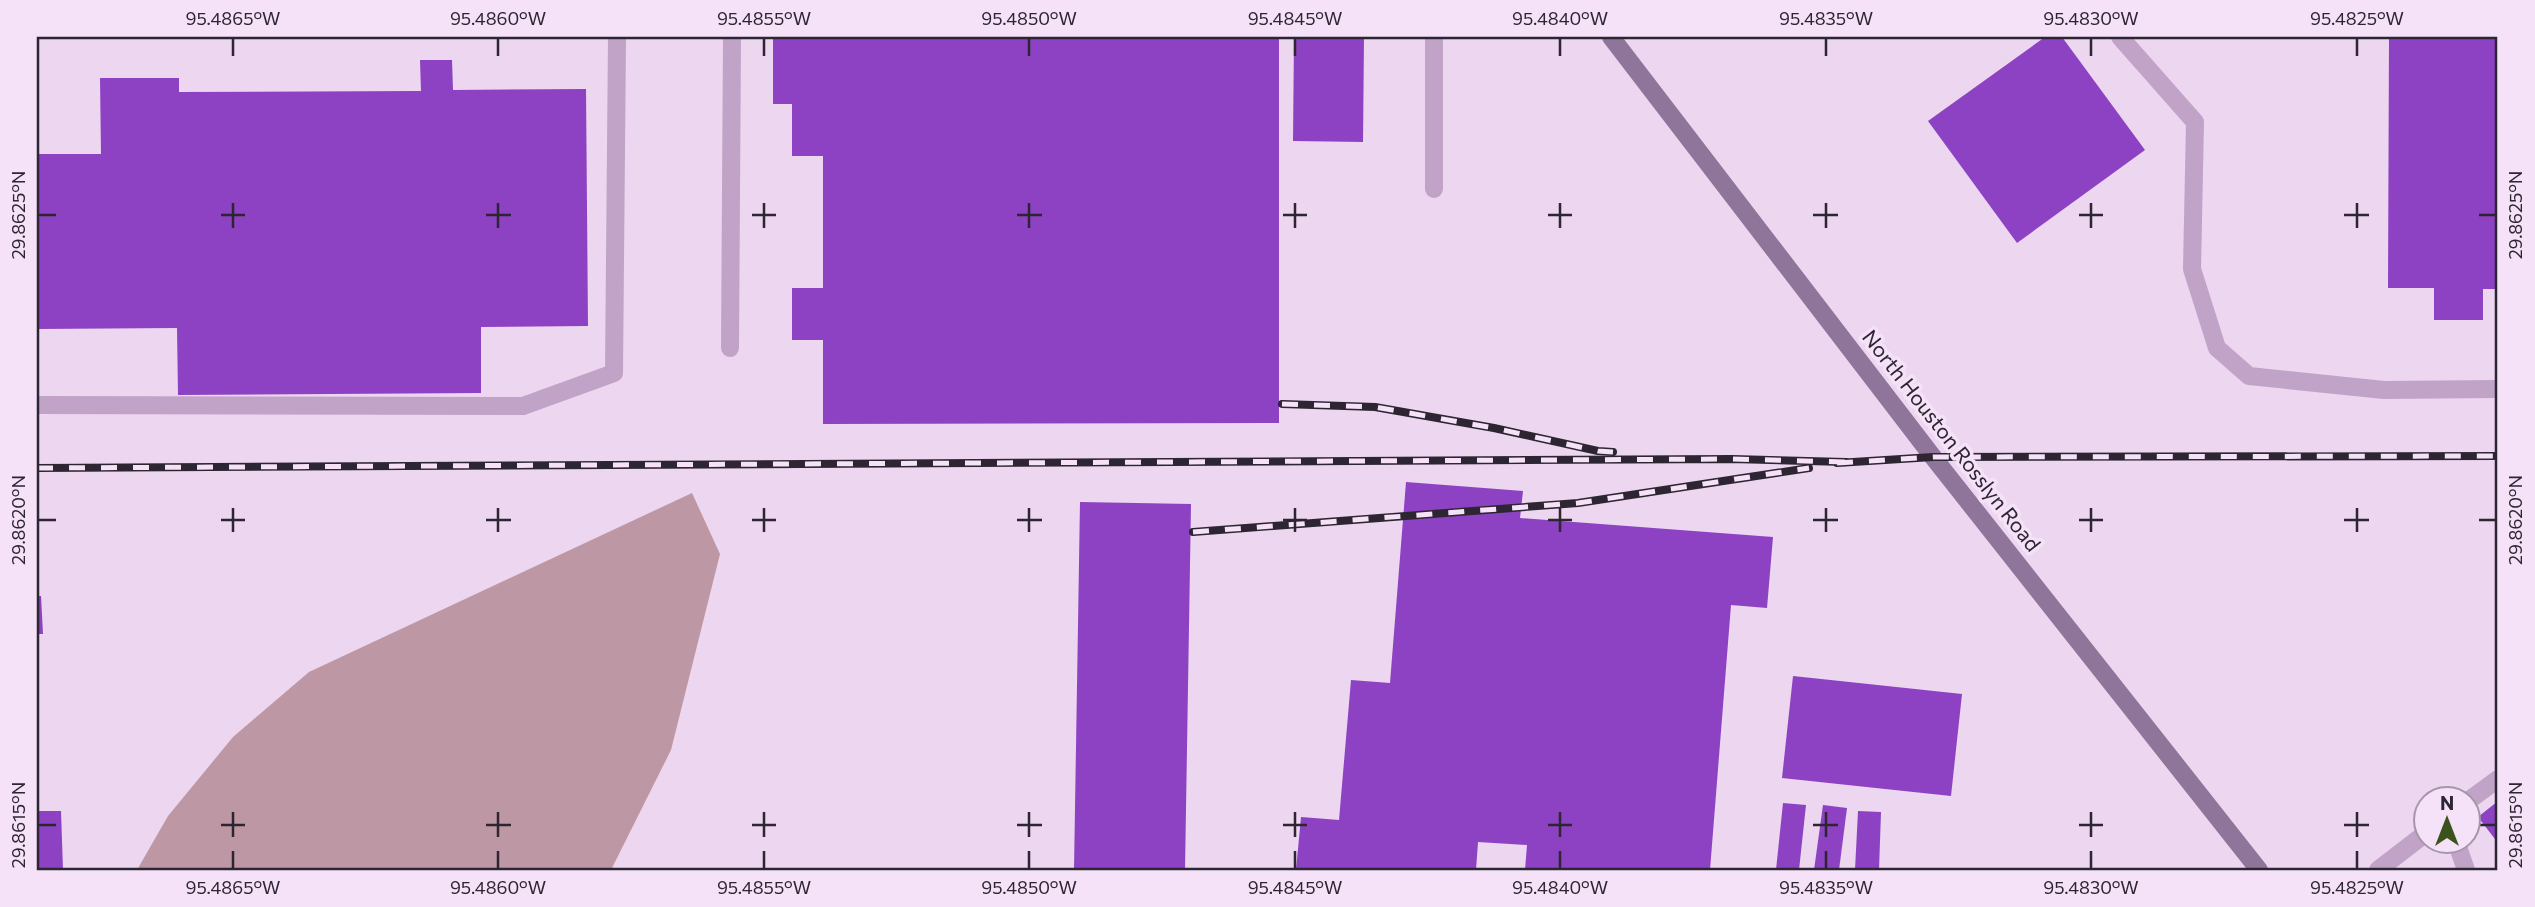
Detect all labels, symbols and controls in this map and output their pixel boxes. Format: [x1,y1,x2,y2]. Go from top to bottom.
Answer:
text: 95.4865°W [186,7,280,29]
text: 95.4860°W [450,7,546,29]
text: 95.4855°W [717,7,811,29]
text: 95.4850°W [981,7,1077,29]
text: 95.4845°W [1248,7,1342,29]
text: 95.4840°W [1512,7,1608,29]
text: 95.4835°W [1779,7,1873,29]
text: 95.4830°W [2043,7,2139,29]
text: 95.4825°W [2310,7,2404,29]
text: 29.8625°N [7,171,29,259]
text: 29.8625°N [2504,171,2526,259]
street label: North Houston Rosslyn Road [1858,324,2046,556]
text: 29.8620°N [7,475,29,565]
text: 29.8620°N [2504,475,2526,565]
text: 29.8615°N [7,782,29,868]
text: 29.8615°N [2504,782,2526,868]
north arrow [2412,785,2482,855]
text: N [2440,791,2454,814]
text: 95.4865°W [186,876,280,898]
text: 95.4860°W [450,876,546,898]
text: 95.4855°W [717,876,811,898]
text: 95.4850°W [981,876,1077,898]
text: 95.4845°W [1248,876,1342,898]
text: 95.4840°W [1512,876,1608,898]
text: 95.4835°W [1779,876,1873,898]
text: 95.4830°W [2043,876,2139,898]
text: 95.4825°W [2310,876,2404,898]

